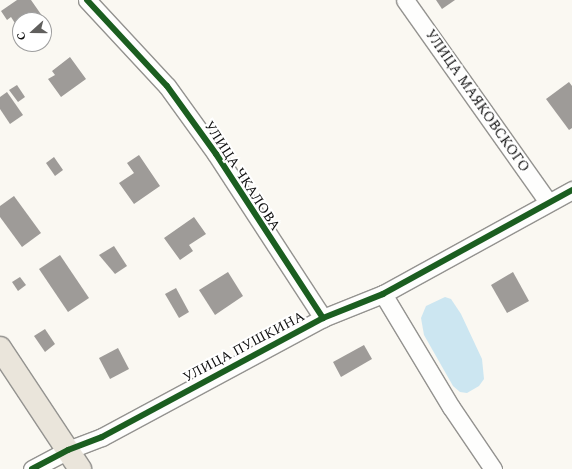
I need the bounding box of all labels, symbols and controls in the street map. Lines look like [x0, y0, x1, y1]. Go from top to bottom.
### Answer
north arrow [12, 12, 52, 52]
street label: УЛИЦА МАЯКОВСКОГО [421, 27, 533, 175]
text: С [12, 29, 31, 43]
street label: УЛИЦА ЧКАЛОВА [200, 118, 284, 234]
street label: УЛИЦА ПУШКИНА [180, 308, 308, 386]

